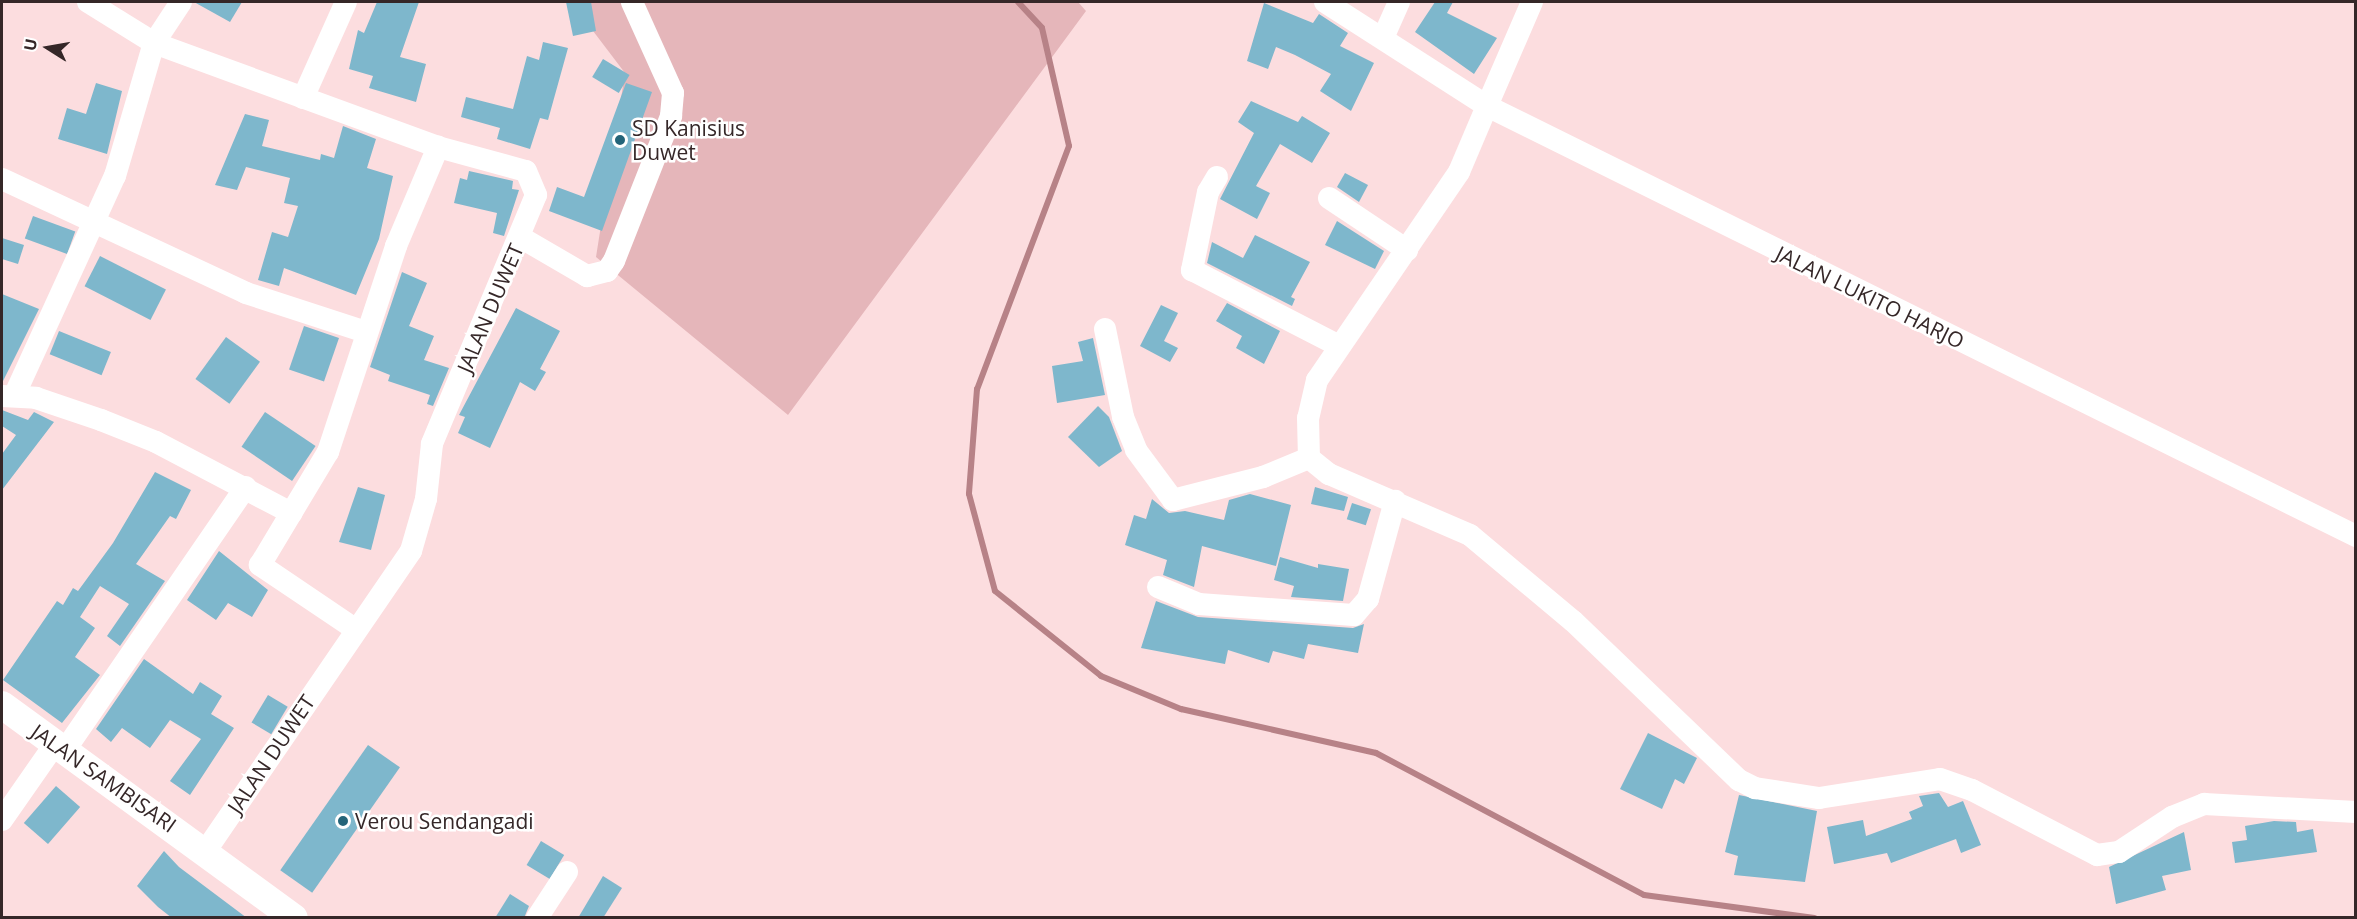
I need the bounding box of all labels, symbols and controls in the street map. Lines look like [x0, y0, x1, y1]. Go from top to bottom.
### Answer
north arrow [18, 18, 78, 78]
text: U [18, 37, 42, 53]
place label: SD Kanisius Duwet [632, 115, 745, 165]
marker: SD Kanisius Duwet [613, 133, 627, 147]
street label: JALAN DUWET [452, 240, 528, 376]
street label: JALAN LUKITO HARJO [1772, 240, 1968, 354]
street label: JALAN DUWET [222, 690, 320, 818]
street label: JALAN SAMBISARI [27, 719, 181, 837]
place label: Verou Sendangadi [355, 808, 534, 834]
marker: Verou Sendangadi [336, 814, 350, 828]

